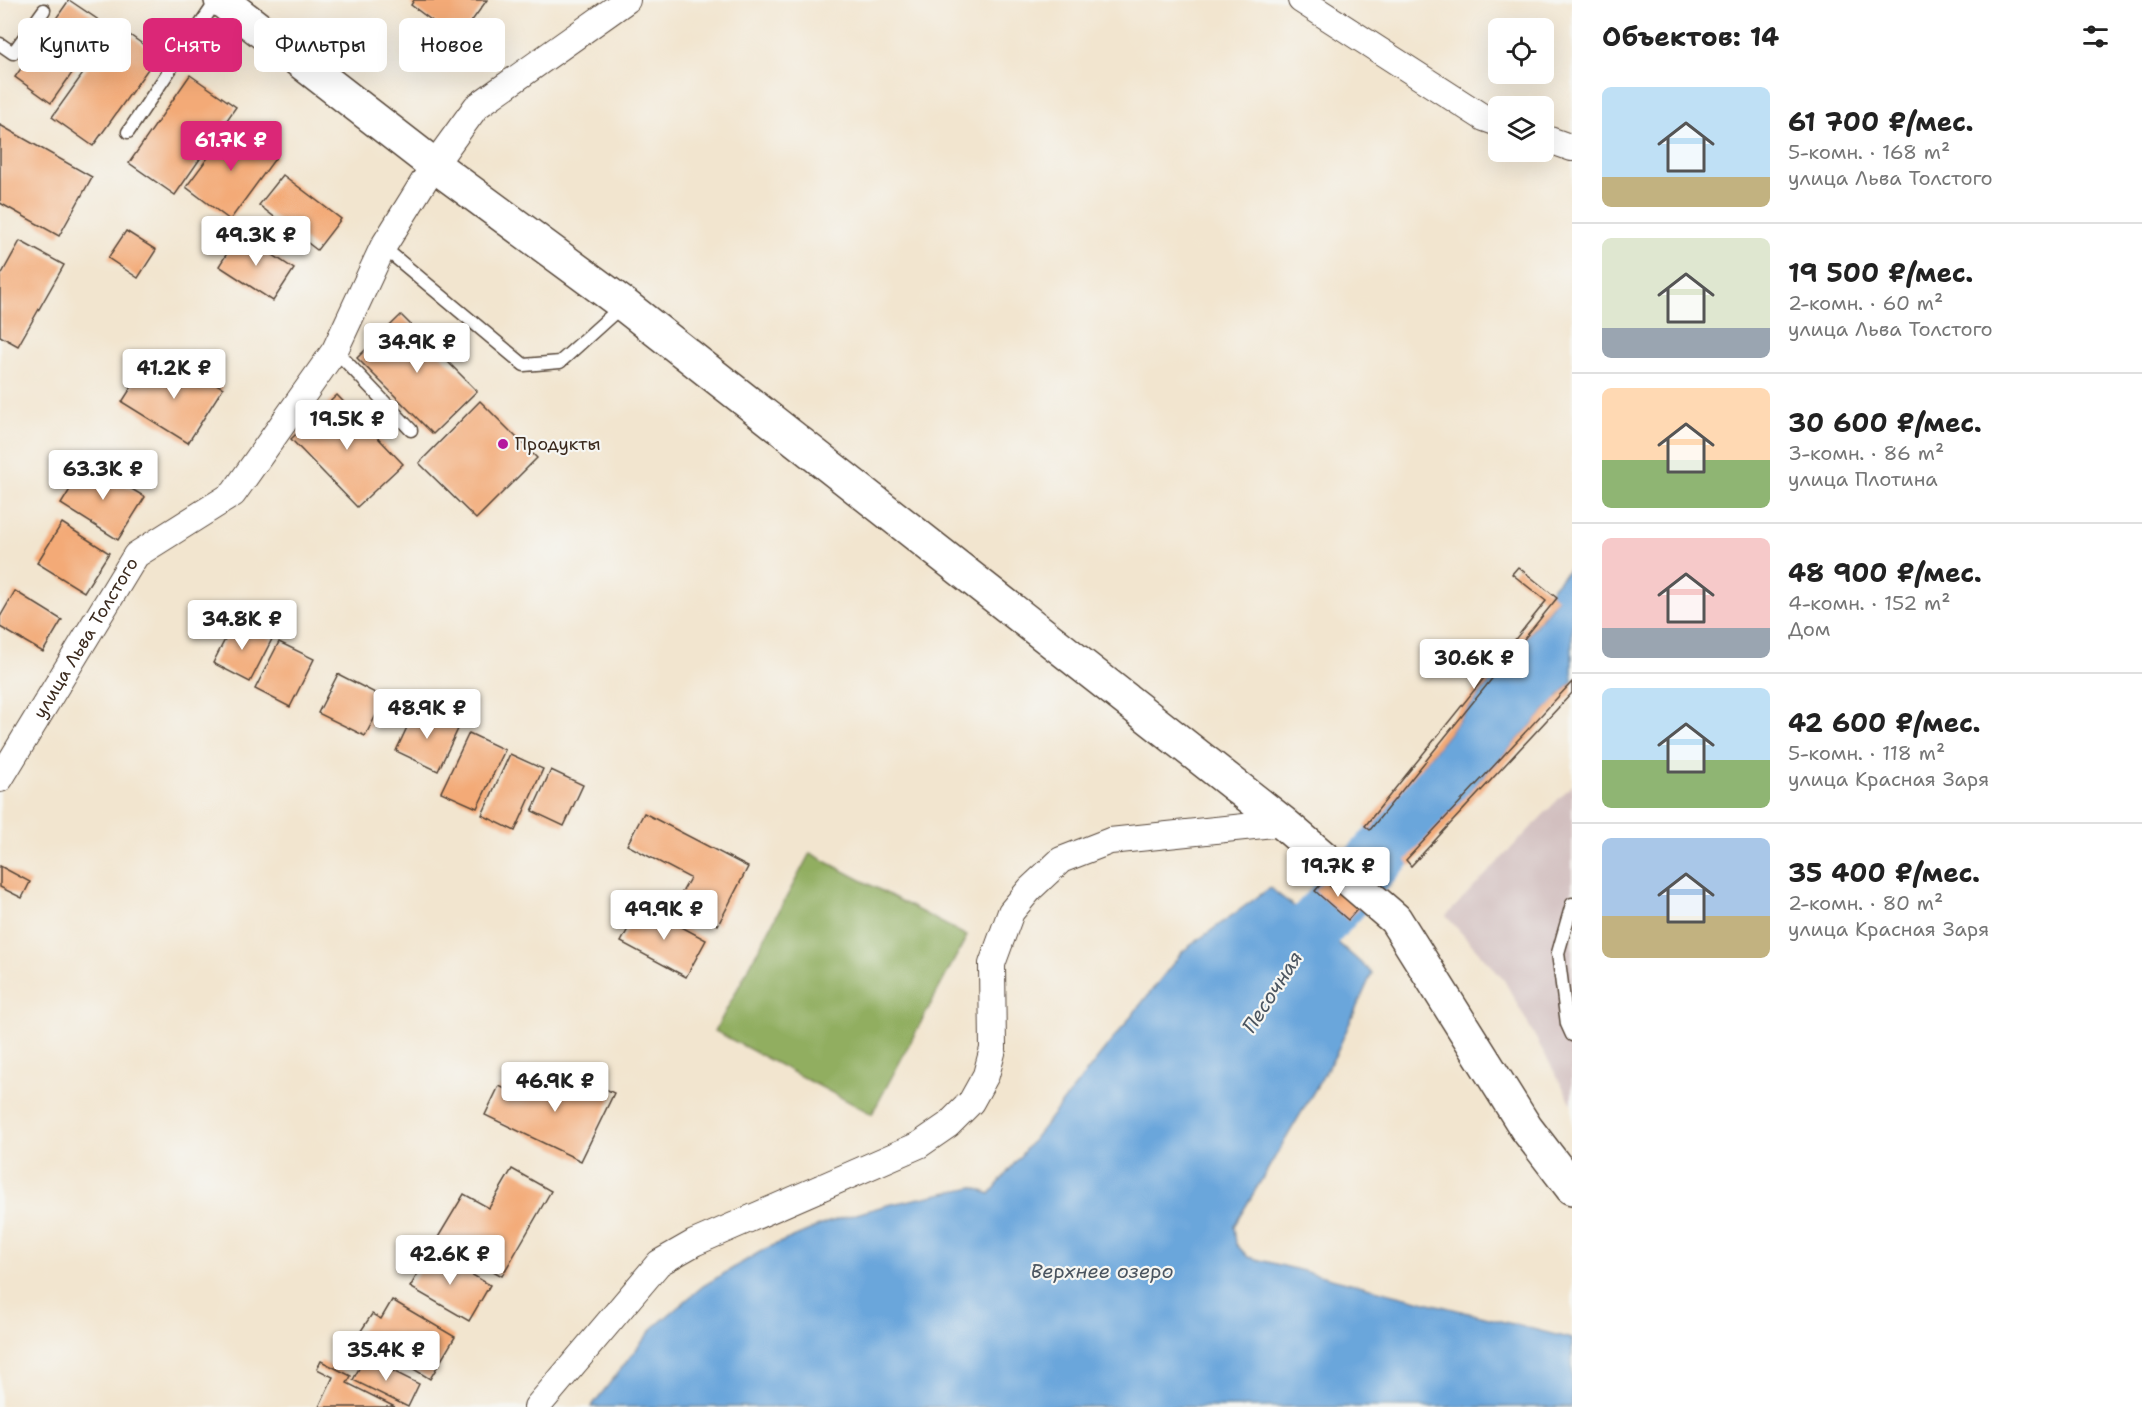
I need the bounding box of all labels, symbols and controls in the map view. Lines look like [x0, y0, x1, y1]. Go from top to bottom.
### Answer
chip: Купить [18, 18, 131, 72]
chip: Снять [143, 18, 242, 72]
chip: Фильтры [254, 18, 387, 72]
chip: Новое [399, 18, 505, 72]
map controls [1488, 18, 1554, 162]
button: locate [1488, 18, 1554, 84]
text: Объектов: 14 [1602, 19, 1779, 54]
icon: filters [2079, 20, 2112, 53]
button: layers [1488, 96, 1554, 162]
text: 61 700 ₽/мес. [1788, 104, 1973, 139]
icon: home [1650, 111, 1722, 183]
pin: 61.7K ₽ [176, 121, 286, 172]
text: 61.7K ₽ [195, 127, 267, 153]
text: 5-комн. · 168 m² [1788, 139, 1950, 165]
text: улица Льва Толстого [1788, 165, 1993, 191]
pin: 49.3K ₽ [201, 216, 311, 267]
text: 49.3K ₽ [215, 222, 297, 248]
text: 19 500 ₽/мес. [1788, 255, 1973, 290]
icon: home [1650, 262, 1722, 334]
text: 2-комн. · 60 m² [1788, 290, 1943, 316]
text: улица Льва Толстого [1788, 316, 1993, 342]
pin: 34.9K ₽ [362, 323, 472, 374]
text: 34.9K ₽ [378, 329, 456, 355]
pin: 41.2K ₽ [119, 349, 229, 400]
text: 41.2K ₽ [137, 355, 211, 381]
pin: 19.5K ₽ [292, 400, 402, 451]
text: 30 600 ₽/мес. [1788, 405, 1982, 440]
text: 19.5K ₽ [309, 406, 385, 432]
icon: home [1650, 412, 1722, 484]
place label: Продукты [515, 432, 601, 456]
marker: Продукты [496, 437, 510, 451]
text: 3-комн. · 86 m² [1788, 440, 1944, 466]
pin: 63.3K ₽ [48, 450, 158, 501]
text: 63.3K ₽ [63, 456, 143, 482]
text: улица Плотина [1788, 466, 1938, 492]
street label: улица Льва Толстого [28, 553, 144, 723]
text: 48 900 ₽/мес. [1788, 555, 1982, 590]
icon: home [1650, 562, 1722, 634]
text: 4-комн. · 152 m² [1788, 590, 1950, 616]
pin: 34.8K ₽ [187, 600, 297, 651]
text: 34.8K ₽ [202, 606, 282, 632]
text: Дом [1788, 616, 1830, 642]
pin: 30.6K ₽ [1419, 639, 1529, 690]
text: 30.6K ₽ [1434, 645, 1514, 671]
pin: 48.9K ₽ [372, 689, 482, 740]
text: 48.9K ₽ [388, 695, 466, 721]
text: 42 600 ₽/мес. [1788, 705, 1981, 740]
icon: home [1650, 712, 1722, 784]
text: 5-комн. · 118 m² [1788, 740, 1945, 766]
text: улица Красная Заря [1788, 766, 1989, 792]
pin: 19.7K ₽ [1283, 847, 1393, 898]
text: 19.7K ₽ [1301, 853, 1375, 879]
text: 35 400 ₽/мес. [1788, 855, 1980, 890]
icon: home [1650, 862, 1722, 934]
pin: 49.9K ₽ [609, 890, 719, 941]
text: 2-комн. · 80 m² [1788, 890, 1943, 916]
text: 49.9K ₽ [625, 896, 703, 922]
text: улица Красная Заря [1788, 916, 1989, 942]
water label: Песочная [1236, 946, 1308, 1038]
pin: 46.9K ₽ [500, 1062, 610, 1113]
text: 46.9K ₽ [515, 1068, 595, 1094]
pin: 42.6K ₽ [395, 1235, 505, 1286]
text: 42.6K ₽ [410, 1241, 490, 1267]
water label: Верхнее озеро [1030, 1258, 1174, 1284]
pin: 35.4K ₽ [331, 1331, 441, 1382]
text: 35.4K ₽ [347, 1337, 425, 1363]

